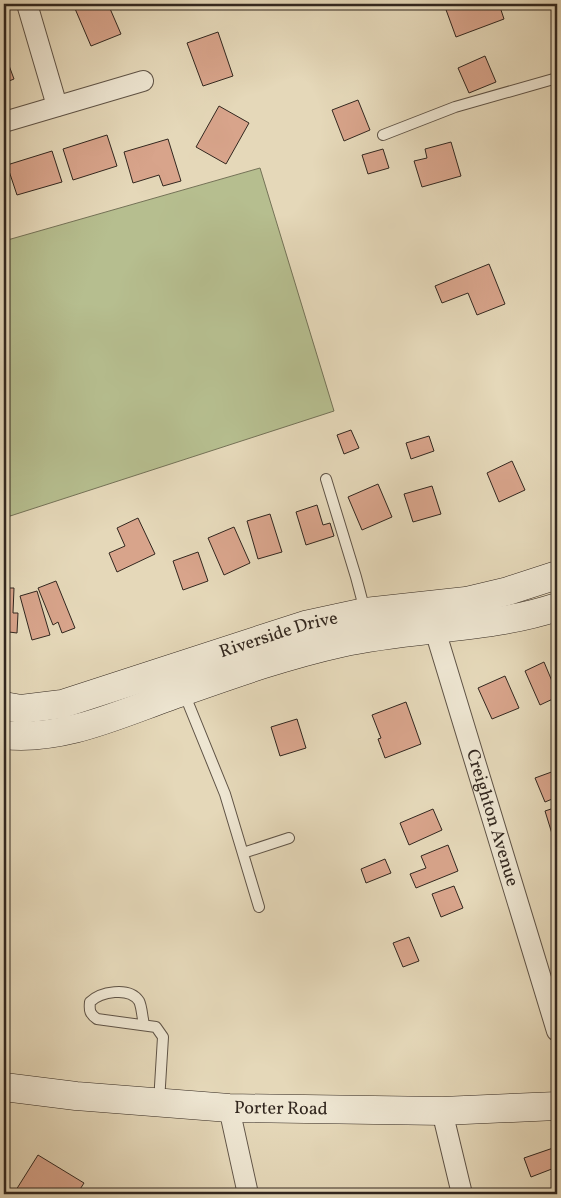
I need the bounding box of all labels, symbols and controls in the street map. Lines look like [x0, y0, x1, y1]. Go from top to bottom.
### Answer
street label: Riverside Drive [216, 606, 340, 665]
street label: Creighton Avenue [459, 746, 525, 890]
street label: Porter Road [234, 1096, 328, 1122]

